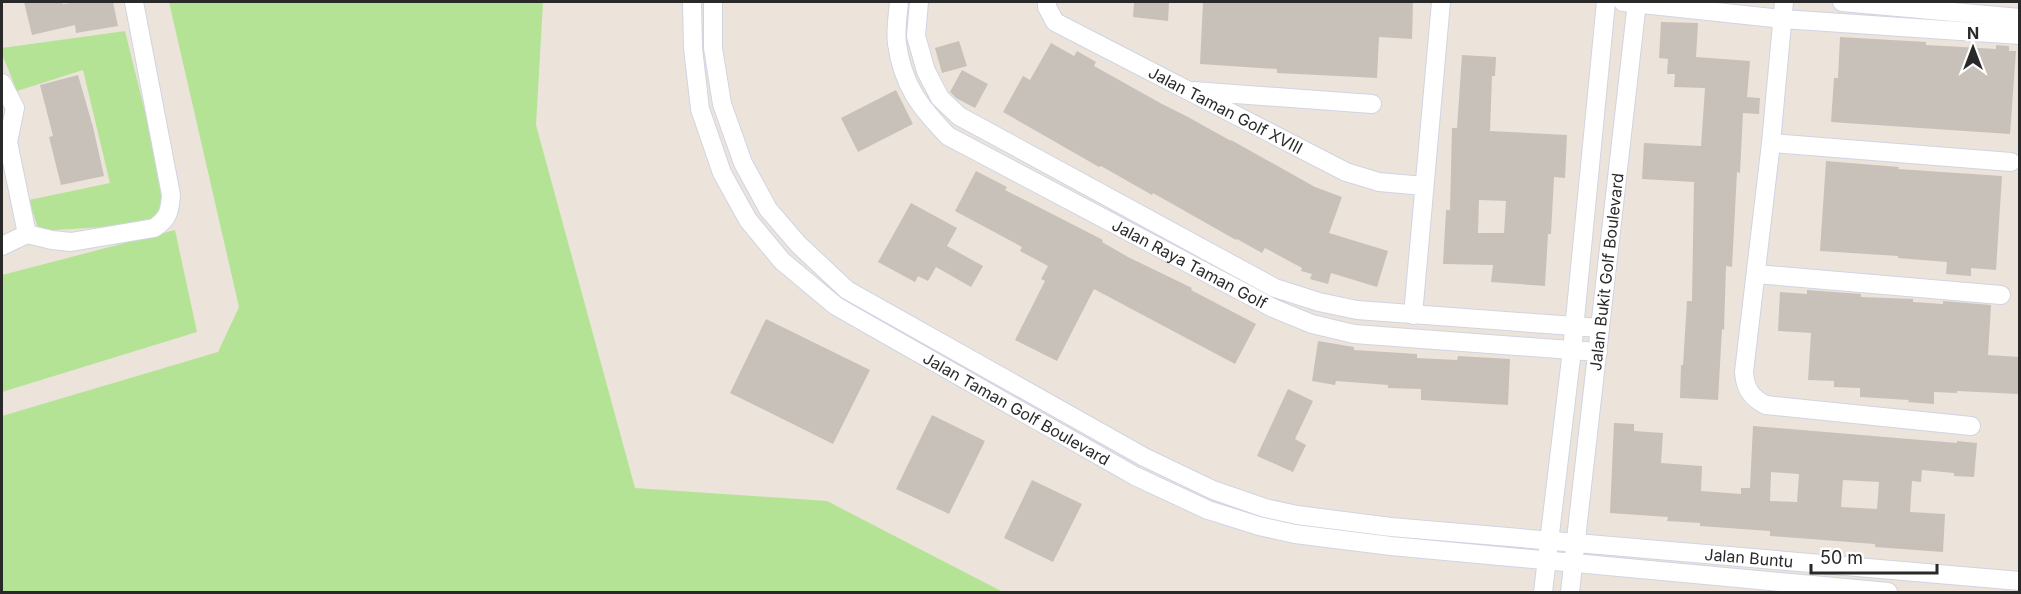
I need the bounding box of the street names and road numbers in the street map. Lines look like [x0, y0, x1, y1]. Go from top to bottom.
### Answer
street label: Jalan Taman Golf XVIII [1145, 62, 1306, 158]
street label: Jalan Bukit Golf Boulevard [1585, 172, 1627, 372]
street label: Jalan Raya Taman Golf [1109, 215, 1271, 313]
street label: Jalan Taman Golf Boulevard [920, 348, 1113, 470]
street label: Jalan Buntu [1704, 544, 1794, 571]

